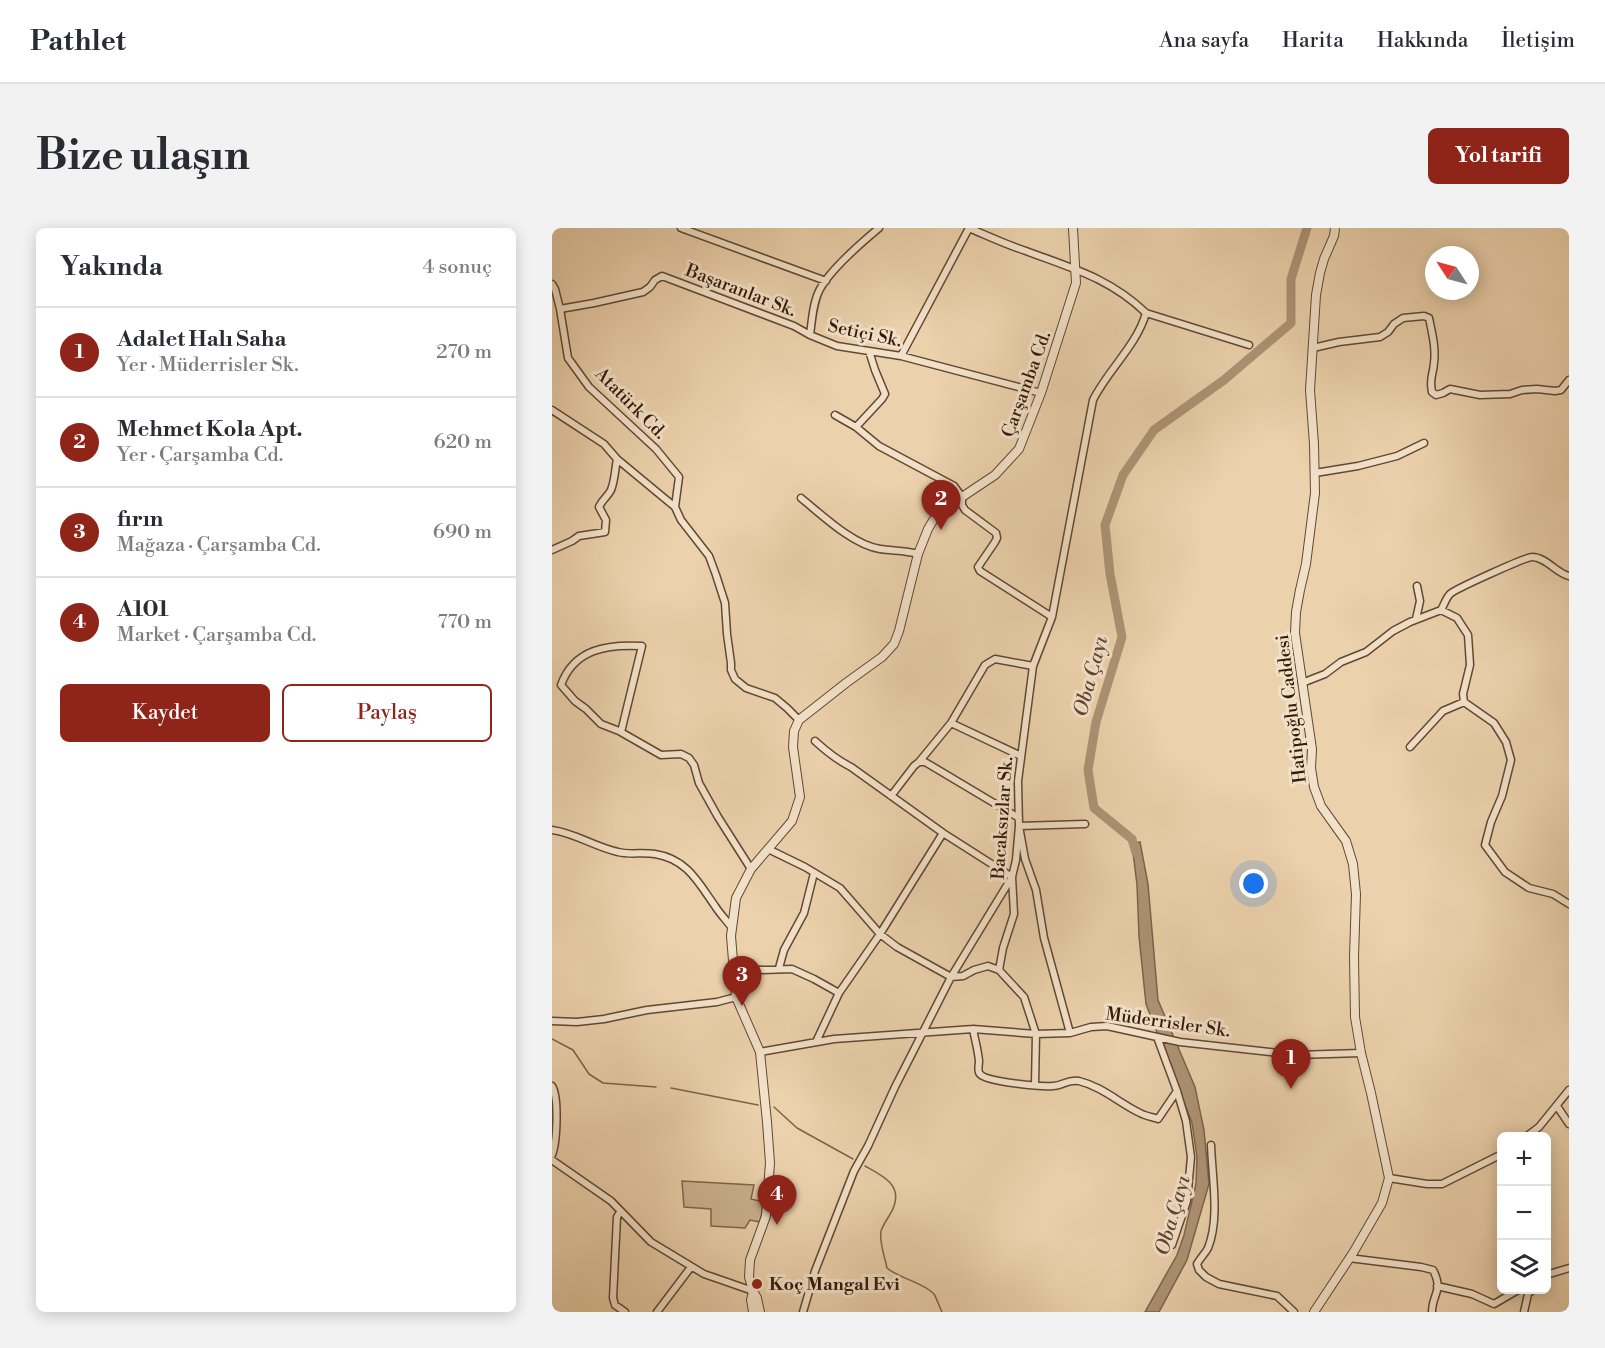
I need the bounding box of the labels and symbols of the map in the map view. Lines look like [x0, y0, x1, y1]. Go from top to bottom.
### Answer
north arrow [1425, 246, 1479, 300]
street label: Başaranlar Sk. [681, 258, 799, 322]
street label: Setiçi Sk. [826, 314, 904, 353]
street label: Çarşamba Cd. [997, 328, 1056, 441]
street label: Atatürk Cd. [589, 362, 671, 444]
pin: 2 [922, 480, 960, 530]
water label: Oba Çayı [1069, 633, 1114, 719]
street label: Hatipoğlu Caddesi [1271, 633, 1312, 785]
street label: Bacaksızlar Sk. [987, 756, 1018, 881]
your location [1239, 869, 1268, 898]
pin: 3 [722, 956, 762, 1006]
street label: Müderrisler Sk. [1104, 1002, 1232, 1043]
pin: 1 [1272, 1040, 1310, 1089]
water label: Oba Çayı [1150, 1172, 1197, 1258]
pin: 4 [758, 1176, 796, 1225]
place label: Koç Mangal Evi [769, 1273, 900, 1296]
marker: Koç Mangal Evi [750, 1277, 764, 1291]

